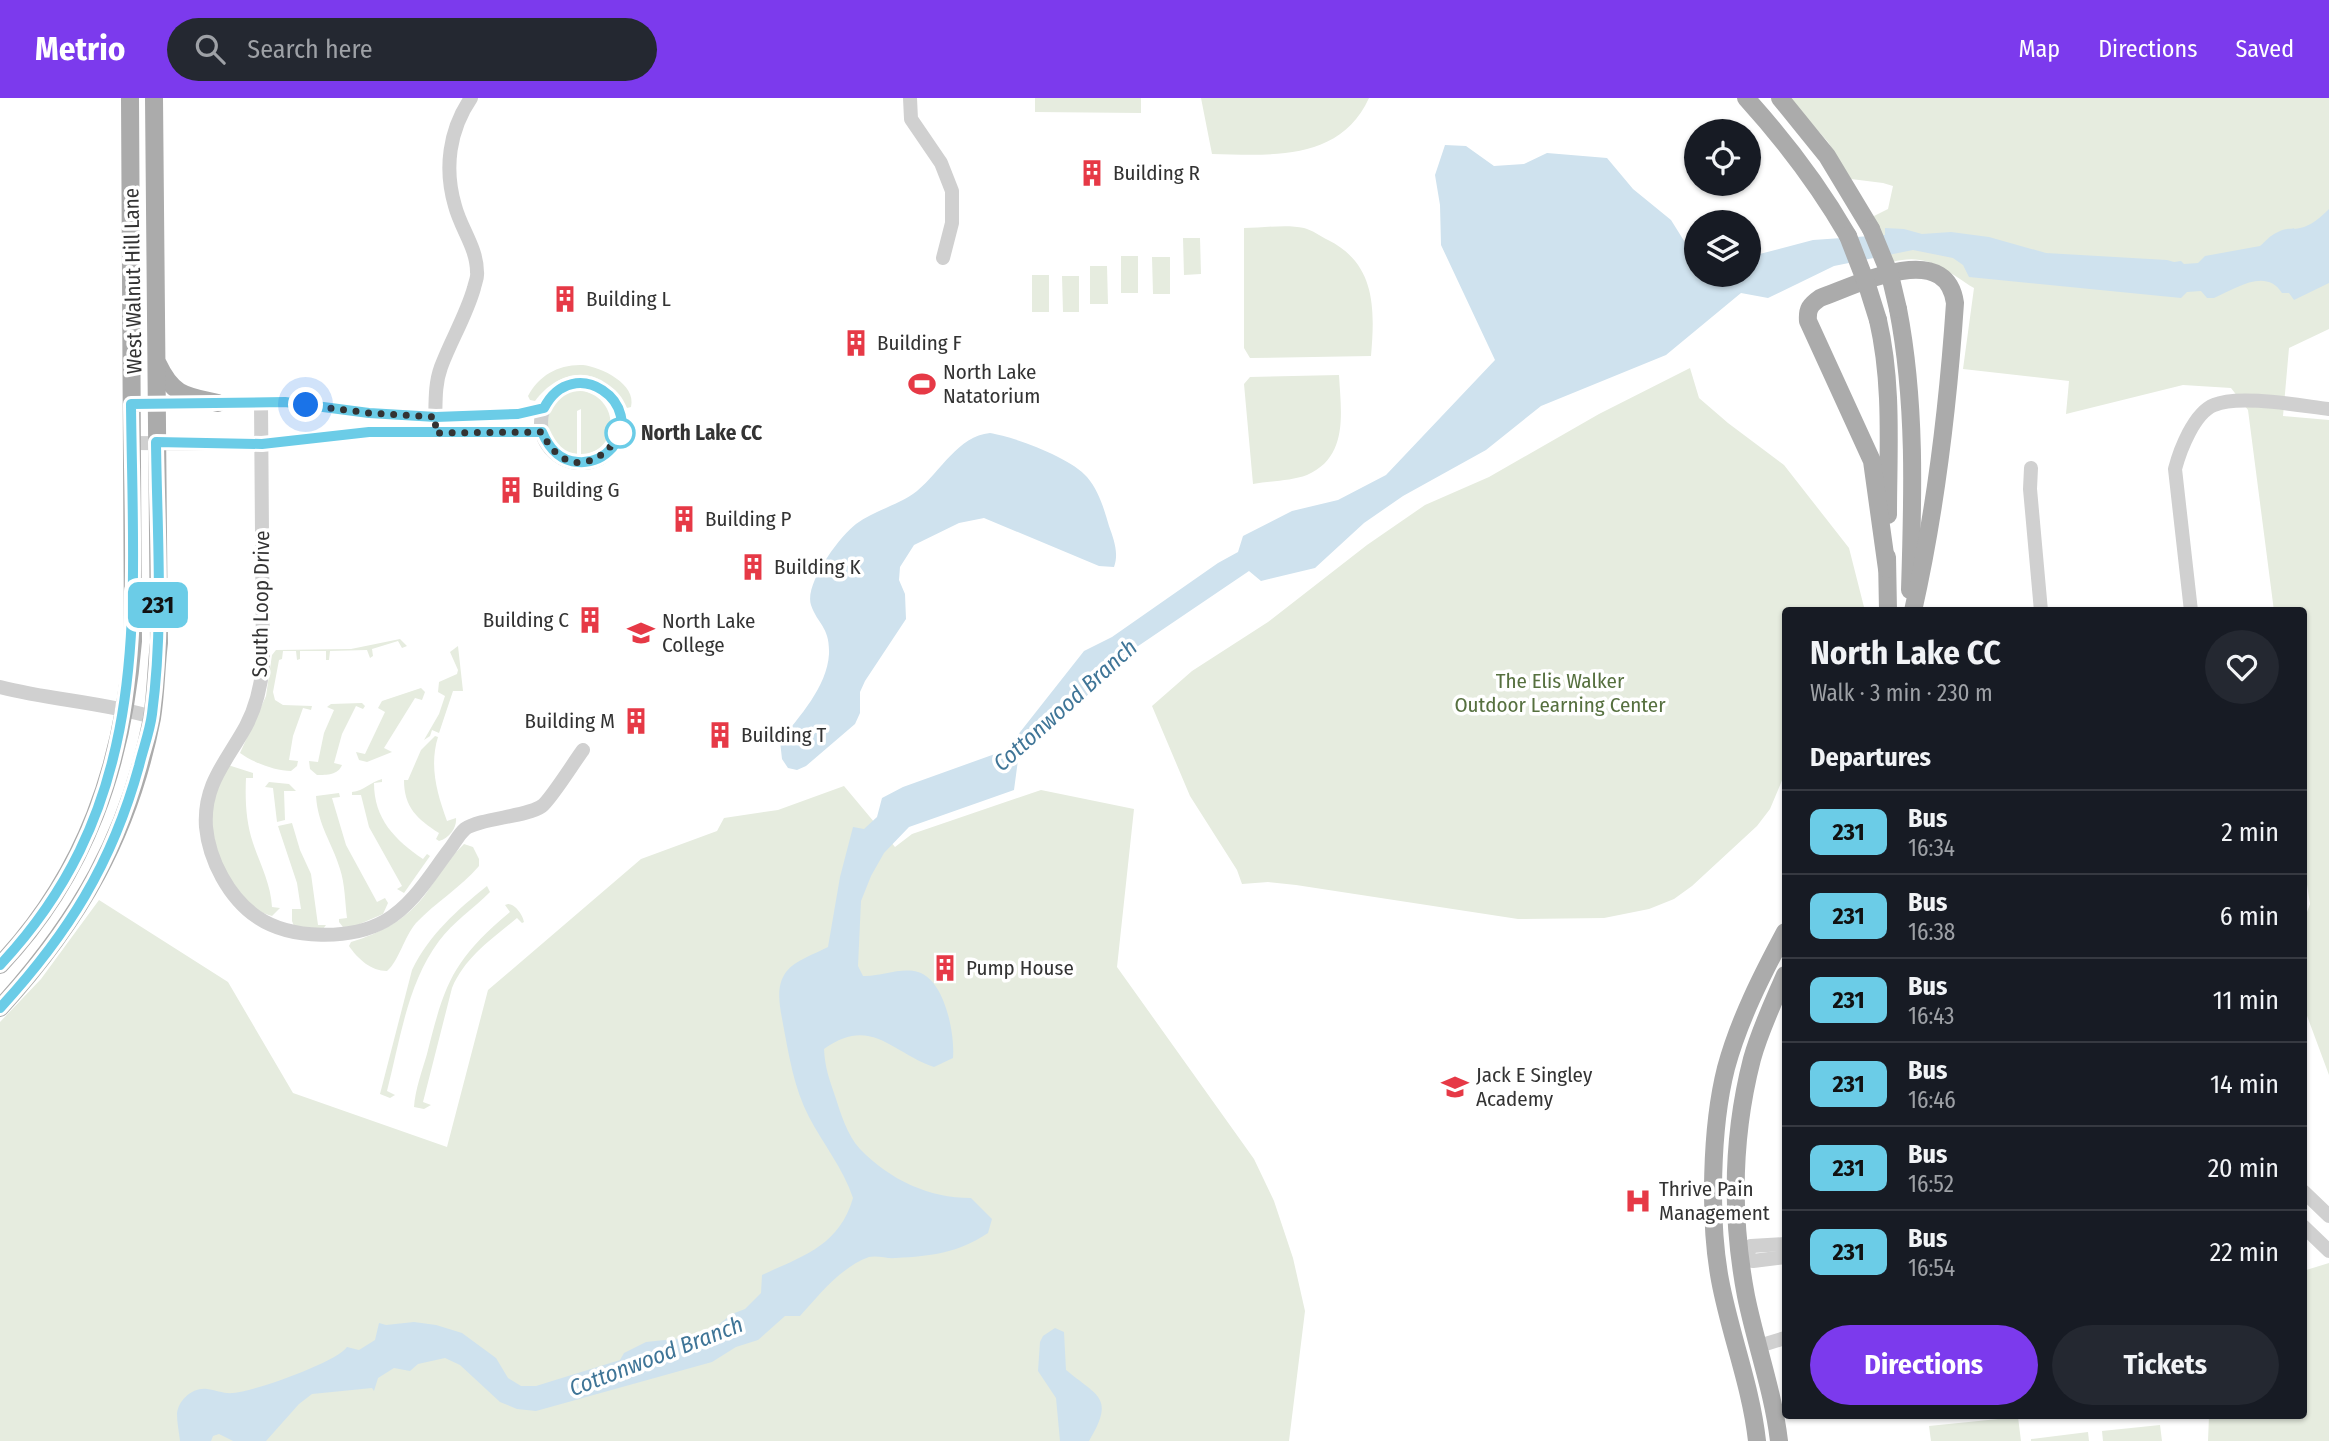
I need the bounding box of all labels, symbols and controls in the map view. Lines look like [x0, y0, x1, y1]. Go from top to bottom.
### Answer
search box [167, 18, 657, 81]
text: Metrio [35, 29, 125, 69]
icon: search [191, 30, 229, 68]
text: Search here [247, 34, 373, 65]
text: Map [2019, 35, 2060, 63]
text: Directions [2098, 35, 2197, 63]
text: Saved [2235, 35, 2294, 63]
map controls [1684, 119, 1761, 287]
button: locate [1684, 119, 1761, 196]
building icon: Building R [1077, 158, 1107, 188]
place label: Building R [1113, 160, 1201, 186]
street label: West Walnut Hill Lane [118, 188, 148, 374]
button: layers [1684, 210, 1761, 287]
building icon: Building L [550, 284, 580, 314]
place label: Building L [586, 286, 672, 312]
building icon: Building F [841, 328, 871, 358]
place label: Building F [877, 330, 962, 356]
place label: North Lake Natatorium [943, 359, 1040, 409]
sports icon: North Lake Natatorium [907, 369, 937, 399]
your location [288, 387, 323, 422]
marker: North Lake CC [605, 418, 635, 448]
place label: North Lake CC [641, 420, 762, 446]
building icon: Building G [496, 475, 526, 505]
place label: Building G [532, 477, 620, 503]
building icon: Building P [669, 504, 699, 534]
place label: Building P [705, 506, 792, 532]
street label: South Loop Drive [247, 530, 275, 678]
building icon: Building K [738, 552, 768, 582]
place label: Building K [774, 554, 862, 580]
line badge: 231 [118, 582, 198, 628]
text: 231 [142, 591, 174, 619]
building icon: Building C [575, 605, 605, 635]
place label: Building C [483, 607, 569, 633]
place label: North Lake College [662, 608, 755, 658]
school or university icon: North Lake College [626, 618, 656, 648]
button: heart [2205, 630, 2279, 704]
water label: Cottonwood Branch [987, 633, 1143, 777]
text: North Lake CC [1810, 633, 2001, 673]
park label: The Elis Walker Outdoor Learning Center [1454, 668, 1666, 718]
text: Walk · 3 min · 230 m [1810, 679, 1993, 707]
building icon: Building M [621, 706, 651, 736]
place label: Building M [524, 708, 615, 734]
building icon: Building T [705, 720, 735, 750]
place label: Building T [741, 722, 827, 748]
text: Departures [1810, 742, 1931, 773]
text: Bus [1908, 803, 1947, 834]
text: 2 min [2221, 817, 2279, 848]
text: 231 [1832, 818, 1865, 846]
text: 16:34 [1908, 834, 1955, 862]
text: Bus [1908, 887, 1947, 918]
text: 6 min [2220, 901, 2279, 932]
text: 231 [1832, 902, 1865, 930]
text: 16:38 [1908, 918, 1955, 946]
building icon: Pump House [930, 953, 960, 983]
place label: Pump House [966, 955, 1074, 981]
text: Bus [1908, 971, 1947, 1002]
text: 11 min [2213, 985, 2279, 1016]
text: 231 [1832, 986, 1865, 1014]
text: 16:43 [1908, 1002, 1954, 1030]
text: Bus [1908, 1055, 1947, 1086]
place label: Jack E Singley Academy [1476, 1062, 1593, 1112]
text: 14 min [2210, 1069, 2279, 1100]
text: 231 [1832, 1070, 1865, 1098]
school or university icon: Jack E Singley Academy [1440, 1072, 1470, 1102]
text: 16:46 [1908, 1086, 1956, 1114]
text: Bus [1908, 1139, 1947, 1170]
text: 20 min [2208, 1153, 2279, 1184]
text: 231 [1832, 1154, 1865, 1182]
text: 16:52 [1908, 1170, 1954, 1198]
place label: Thrive Pain Management [1659, 1176, 1770, 1226]
hospital icon: Thrive Pain Management [1623, 1186, 1653, 1216]
text: Bus [1908, 1223, 1947, 1254]
text: 22 min [2210, 1237, 2279, 1268]
text: 231 [1832, 1238, 1865, 1266]
text: 16:54 [1908, 1254, 1955, 1282]
water label: Cottonwood Branch [565, 1310, 747, 1402]
button: Directions [1810, 1325, 2038, 1405]
button: Tickets [2052, 1325, 2279, 1405]

